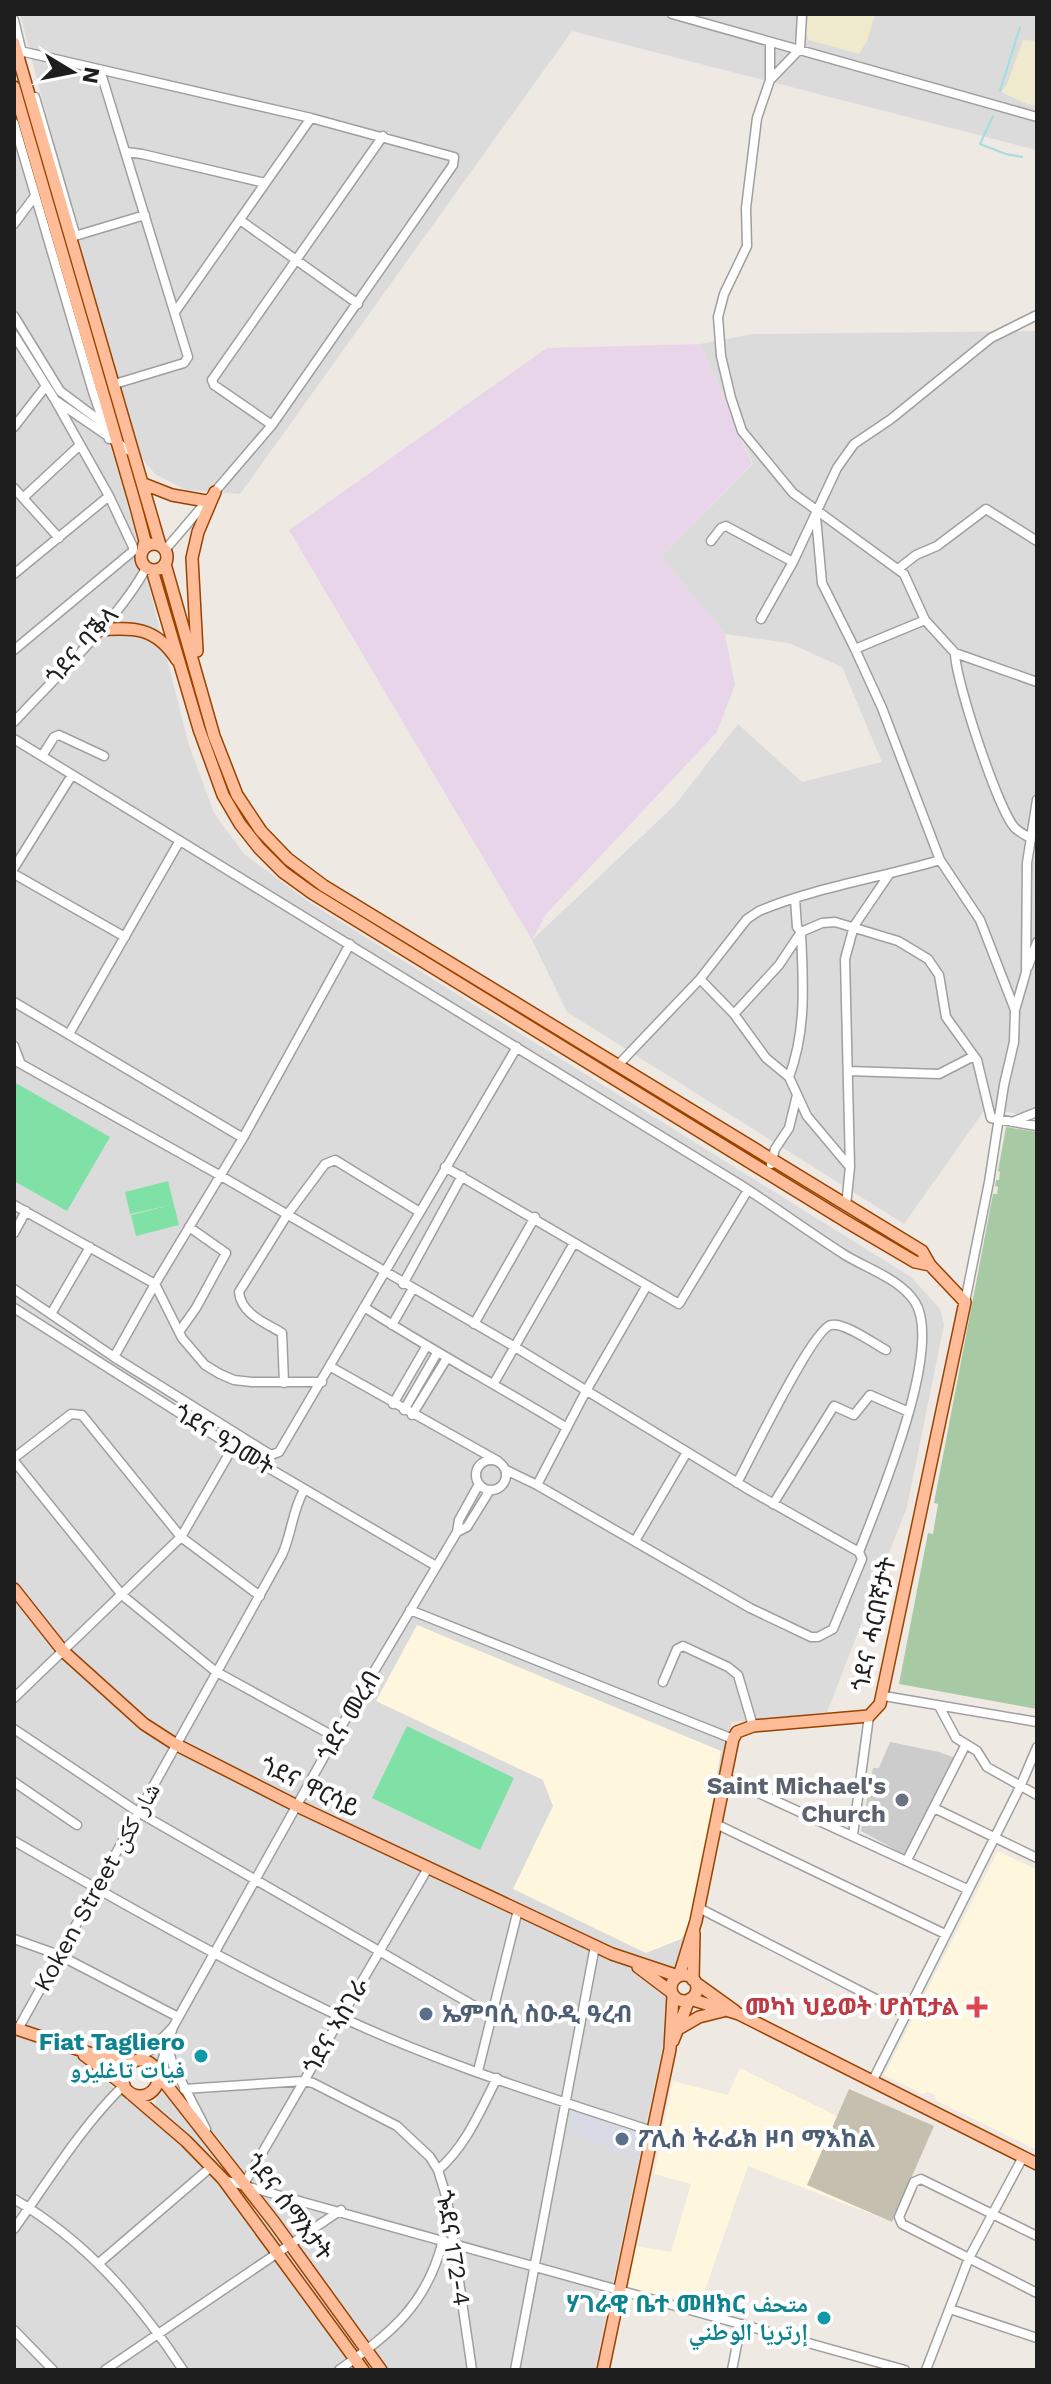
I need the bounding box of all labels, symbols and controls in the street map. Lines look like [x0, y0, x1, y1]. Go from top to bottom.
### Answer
north arrow [32, 32, 112, 112]
text: N [77, 65, 105, 86]
street label: ጎደና ባቕላ [40, 601, 124, 691]
street label: ጎደና ዓጋመት [169, 1398, 280, 1482]
street label: ጎደና ሓርበኛታት [846, 1554, 902, 1694]
street label: ጎደና መረብ [312, 1665, 386, 1767]
street label: ጎደና ዋርሳይ [256, 1751, 364, 1823]
place label: Saint Michael's Church [707, 1772, 886, 1828]
street label: Koken Street شار ككن [28, 1778, 166, 1996]
marker: Saint Michael's Church [893, 1791, 911, 1809]
street label: ጎደና ኣስገራ [298, 1973, 375, 2079]
place label: መካነ ህይወት ሆስፒታል [745, 1993, 959, 2021]
marker: መካነ ህይወት ሆስፒታል [966, 1996, 988, 2018]
place label: ኤምባሲ ስዑዲ ዓረብ [442, 2000, 632, 2028]
marker: ኤምባሲ ስዑዲ ዓረብ [417, 2005, 435, 2023]
place label: Fiat Tagliero فيات تاغليرو [39, 2028, 185, 2084]
marker: Fiat Tagliero فيات تاغليرو [192, 2047, 210, 2065]
place label: ፖሊስ ትራፊክ ዞባ ማእከል [638, 2125, 876, 2153]
marker: ፖሊስ ትራፊክ ዞባ ማእከል [613, 2130, 631, 2148]
street label: ጎደና ሰማእታት [240, 2148, 339, 2267]
street label: ጐደና 172-4 [430, 2188, 476, 2308]
place label: ሃገራዊ ቤተ መዘክር متحف إرتريا الوطني [566, 2290, 808, 2351]
marker: ሃገራዊ ቤተ መዘክር متحف إرتريا الوطني [815, 2309, 833, 2327]

